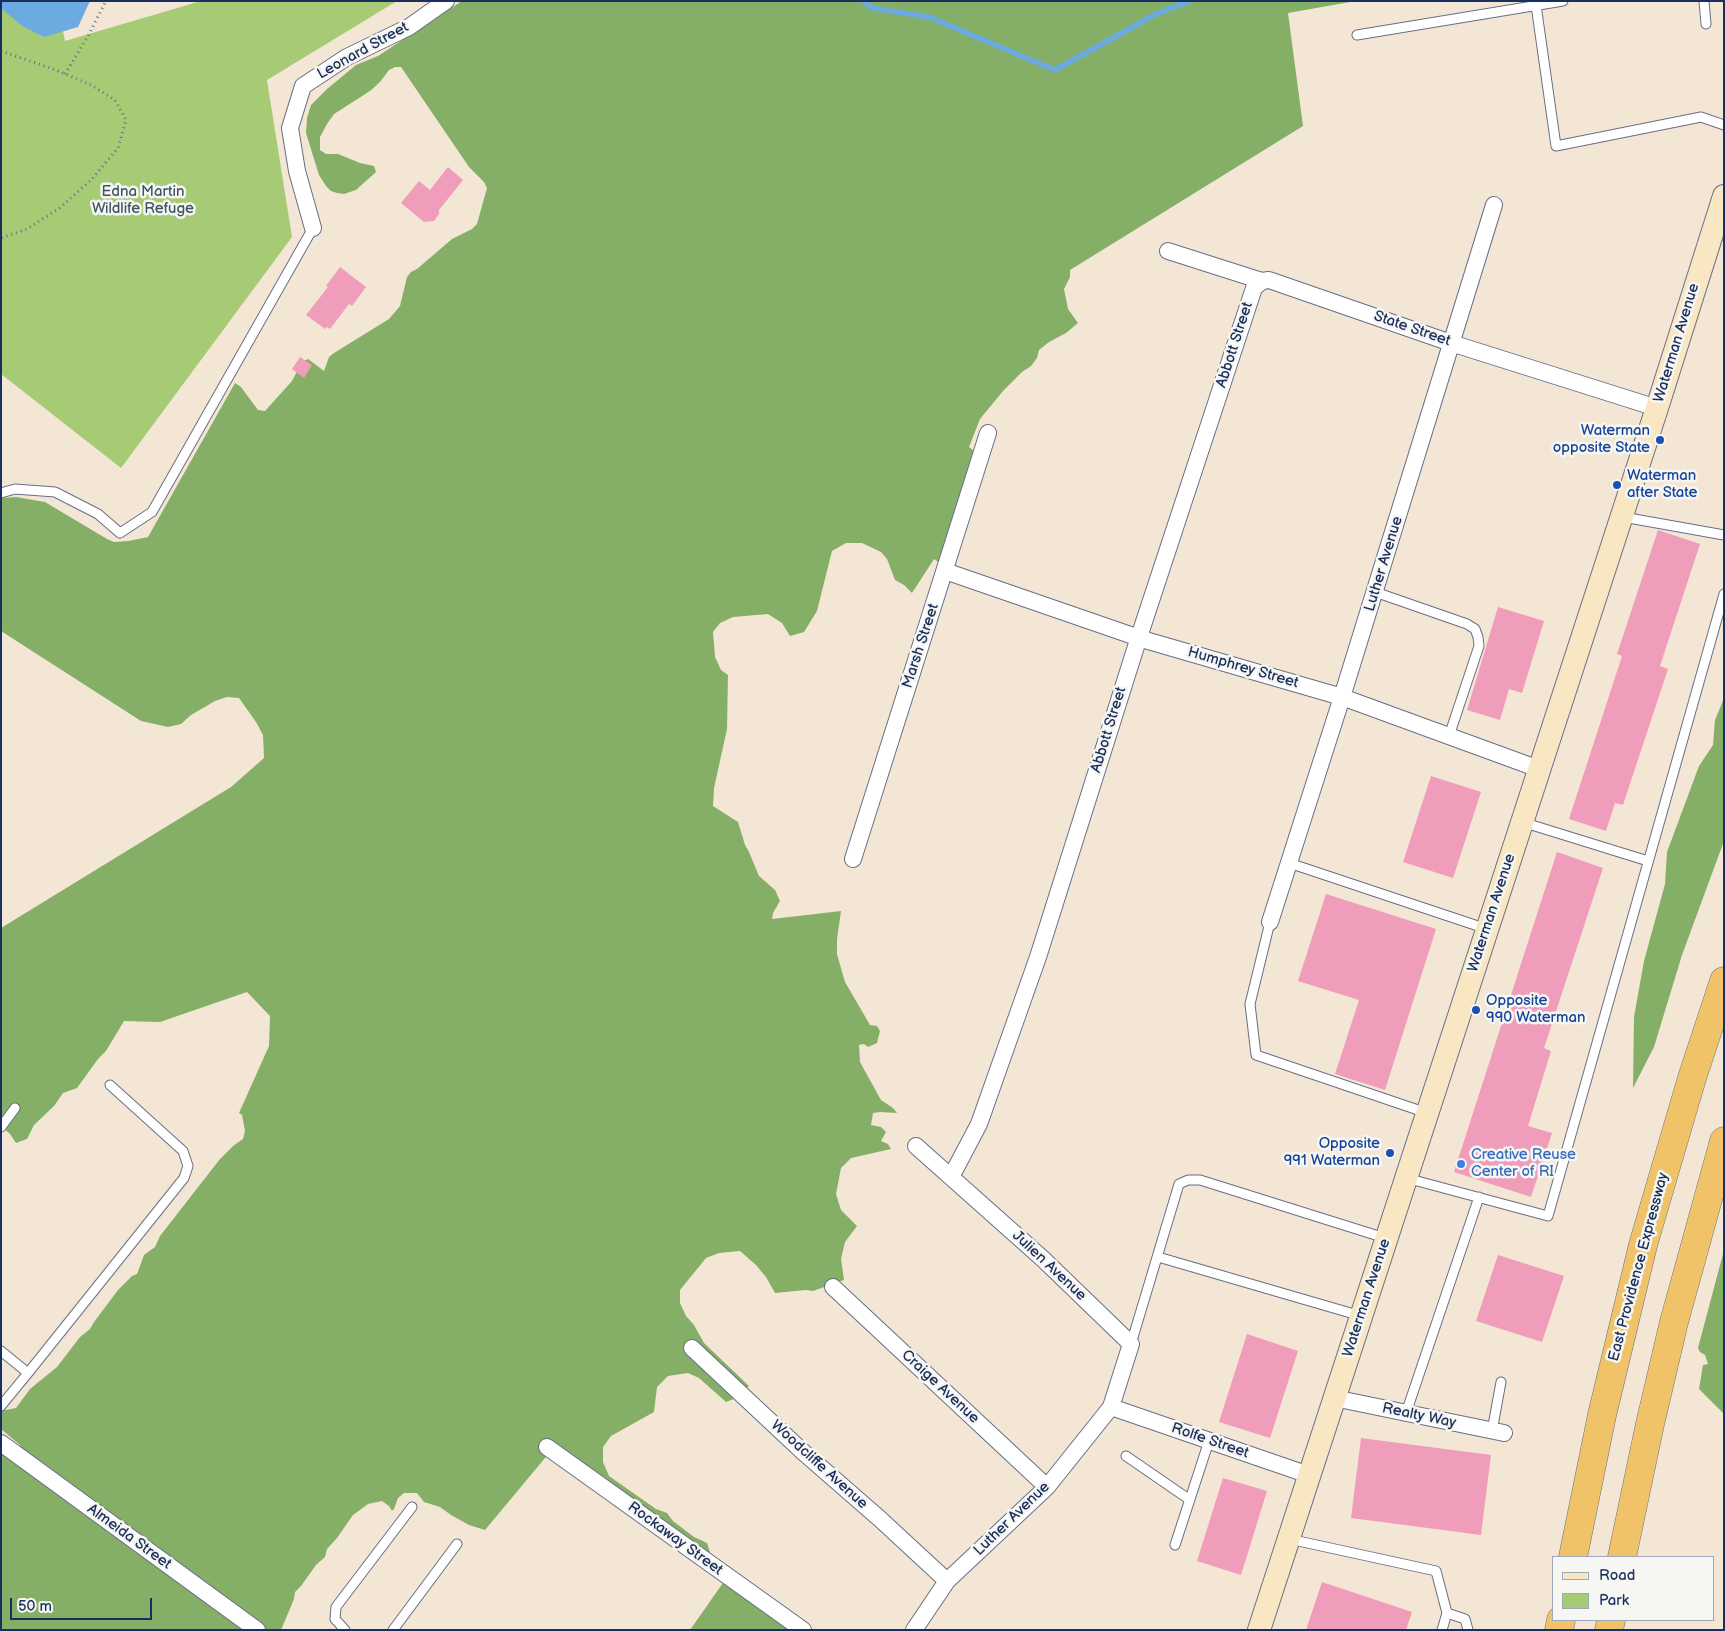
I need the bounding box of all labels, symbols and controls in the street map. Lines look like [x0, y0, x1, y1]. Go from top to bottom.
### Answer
street label: Leonard Street [314, 19, 412, 83]
park label: Edna Martin Wildlife Refuge [92, 183, 194, 218]
street label: Waterman Avenue [1650, 281, 1704, 405]
street label: Abbott Street [1213, 300, 1257, 390]
street label: State Street [1371, 307, 1453, 351]
place label: Waterman opposite State [1553, 422, 1650, 457]
marker: Waterman opposite State [1654, 434, 1666, 446]
place label: Waterman after State [1627, 467, 1697, 502]
marker: Waterman after State [1611, 479, 1623, 491]
street label: Luther Avenue [1361, 514, 1407, 614]
street label: Marsh Street [899, 601, 943, 691]
street label: Humphrey Street [1185, 644, 1301, 692]
street label: Abbott Street [1087, 685, 1131, 775]
street label: Waterman Avenue [1464, 851, 1520, 975]
place label: Opposite 990 Waterman [1486, 992, 1585, 1027]
marker: Opposite 990 Waterman [1470, 1004, 1482, 1016]
place label: Opposite 991 Waterman [1284, 1135, 1380, 1170]
place label: Creative Reuse Center of RI [1471, 1146, 1576, 1181]
marker: Opposite 991 Waterman [1384, 1147, 1396, 1159]
marker: Creative Reuse Center of RI [1455, 1158, 1467, 1170]
street label: East Providence Expressway [1605, 1171, 1673, 1363]
street label: Julien Avenue [1008, 1227, 1090, 1305]
street label: Waterman Avenue [1339, 1236, 1395, 1360]
street label: Craige Avenue [897, 1346, 983, 1428]
street label: Realty Way [1380, 1399, 1458, 1433]
street label: Woodcliffe Avenue [767, 1417, 871, 1513]
street label: Rolfe Street [1169, 1419, 1251, 1463]
street label: Luther Avenue [970, 1478, 1054, 1560]
street label: Rockaway Street [624, 1498, 726, 1580]
street label: Almeida Street [83, 1500, 175, 1574]
legend [1552, 1556, 1715, 1621]
text: Road [1599, 1566, 1635, 1585]
scale bar [12, 1588, 155, 1620]
text: Park [1599, 1591, 1629, 1610]
text: 50 m [18, 1597, 52, 1616]

